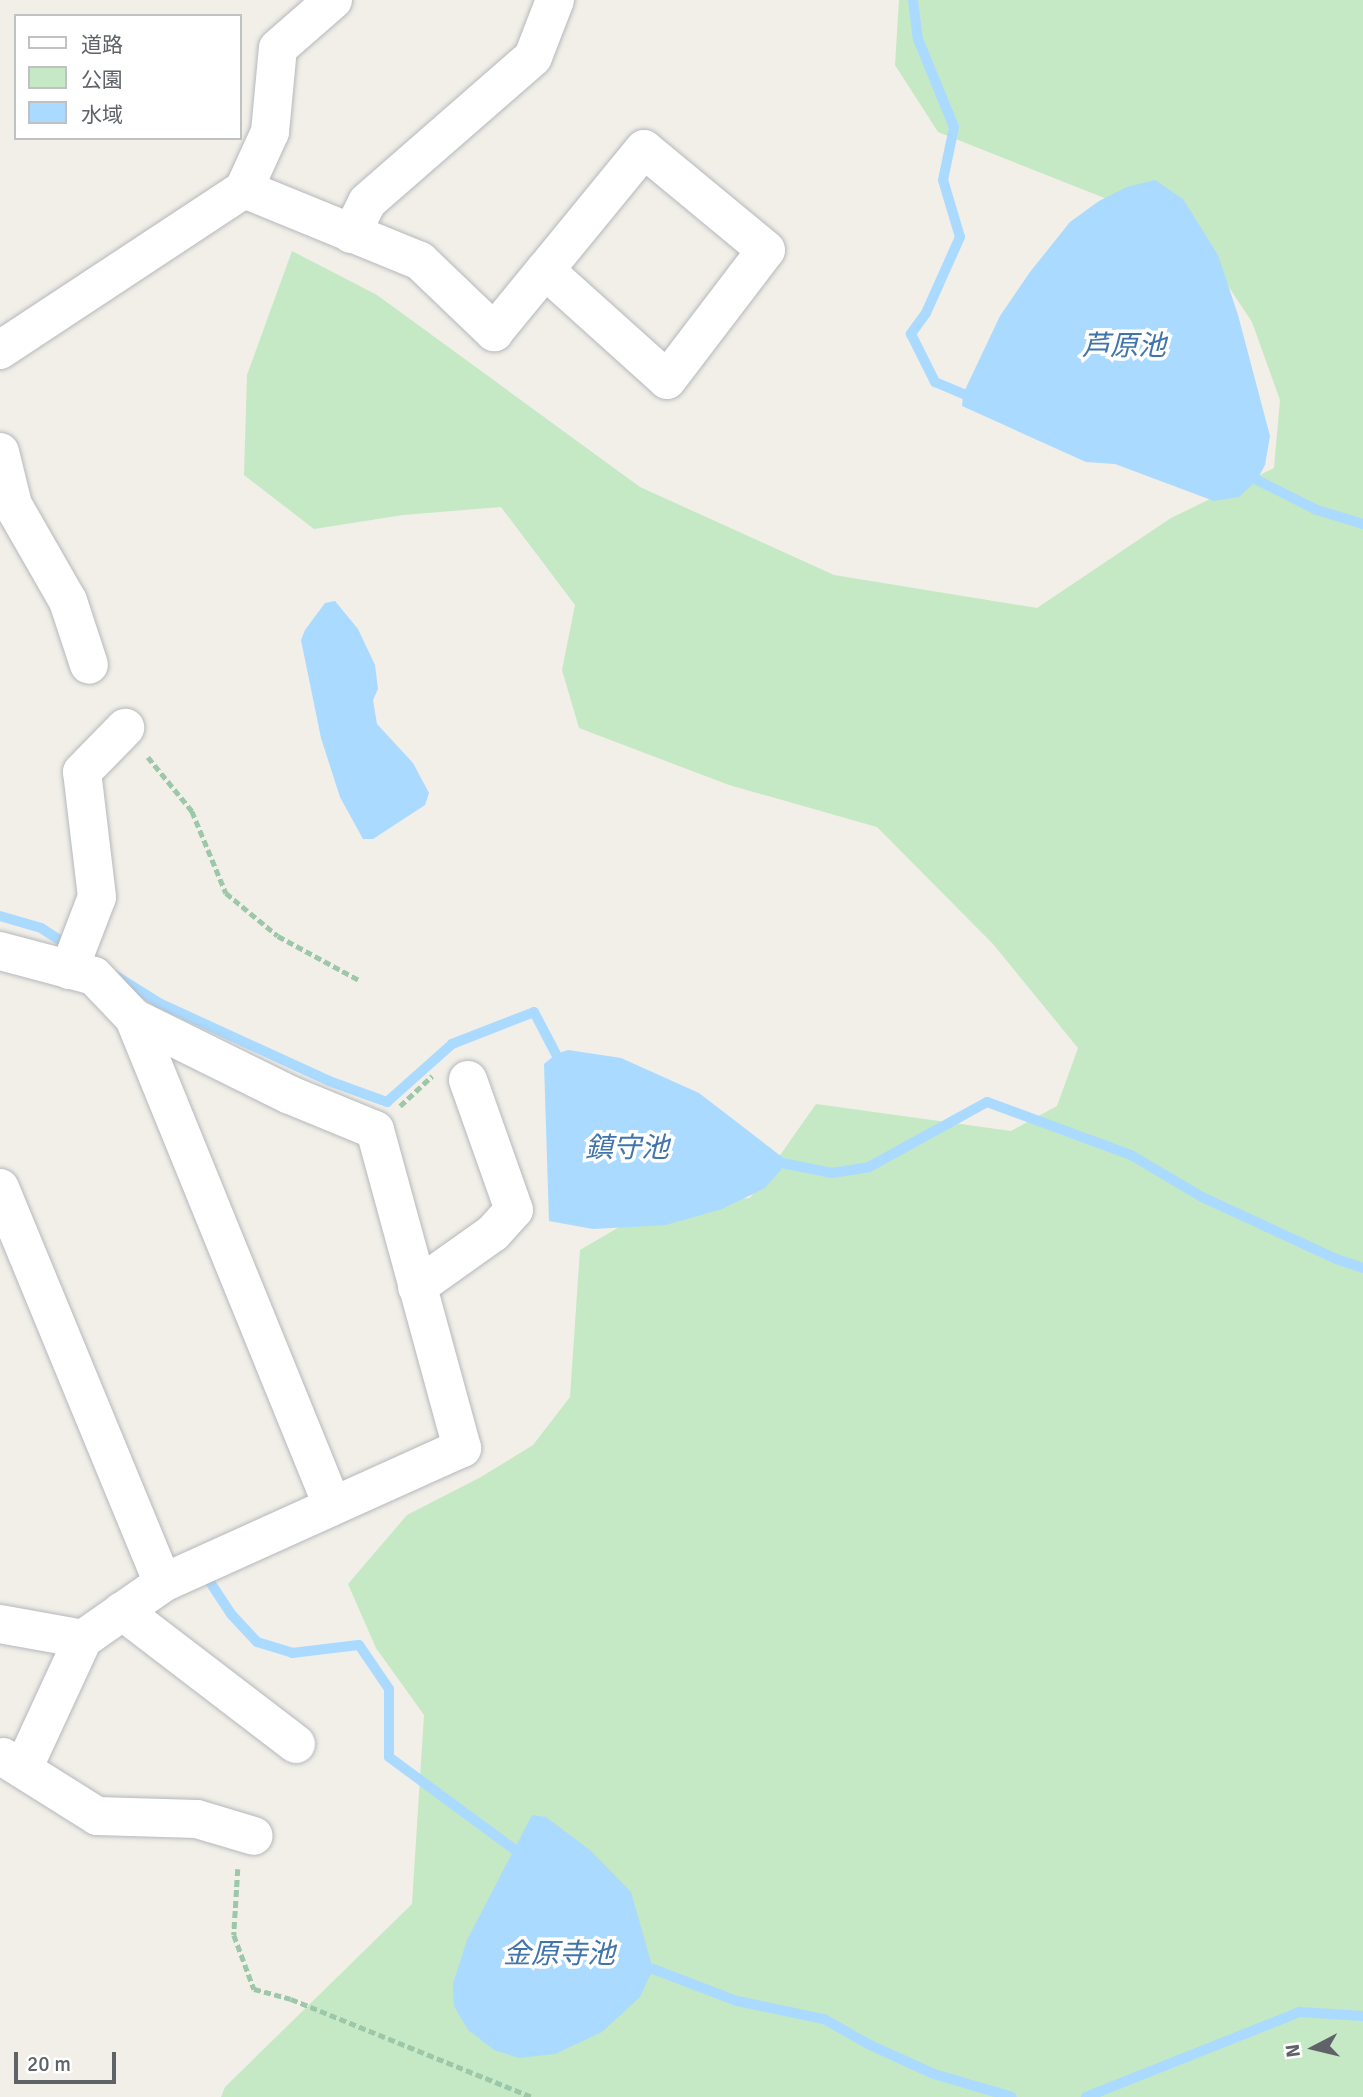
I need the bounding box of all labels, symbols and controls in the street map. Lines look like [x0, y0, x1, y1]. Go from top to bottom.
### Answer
legend [14, 14, 242, 140]
text: 道路 [81, 32, 123, 58]
text: 公園 [81, 67, 123, 93]
text: 水域 [81, 102, 123, 128]
water label: 芦原池 [1082, 329, 1166, 363]
water label: 鎮守池 [585, 1131, 669, 1165]
water label: 金原寺池 [503, 1937, 615, 1971]
north arrow [1279, 2013, 1349, 2083]
scale bar [18, 2038, 119, 2082]
text: N [1280, 2043, 1306, 2059]
text: 20 m [27, 2051, 71, 2077]

